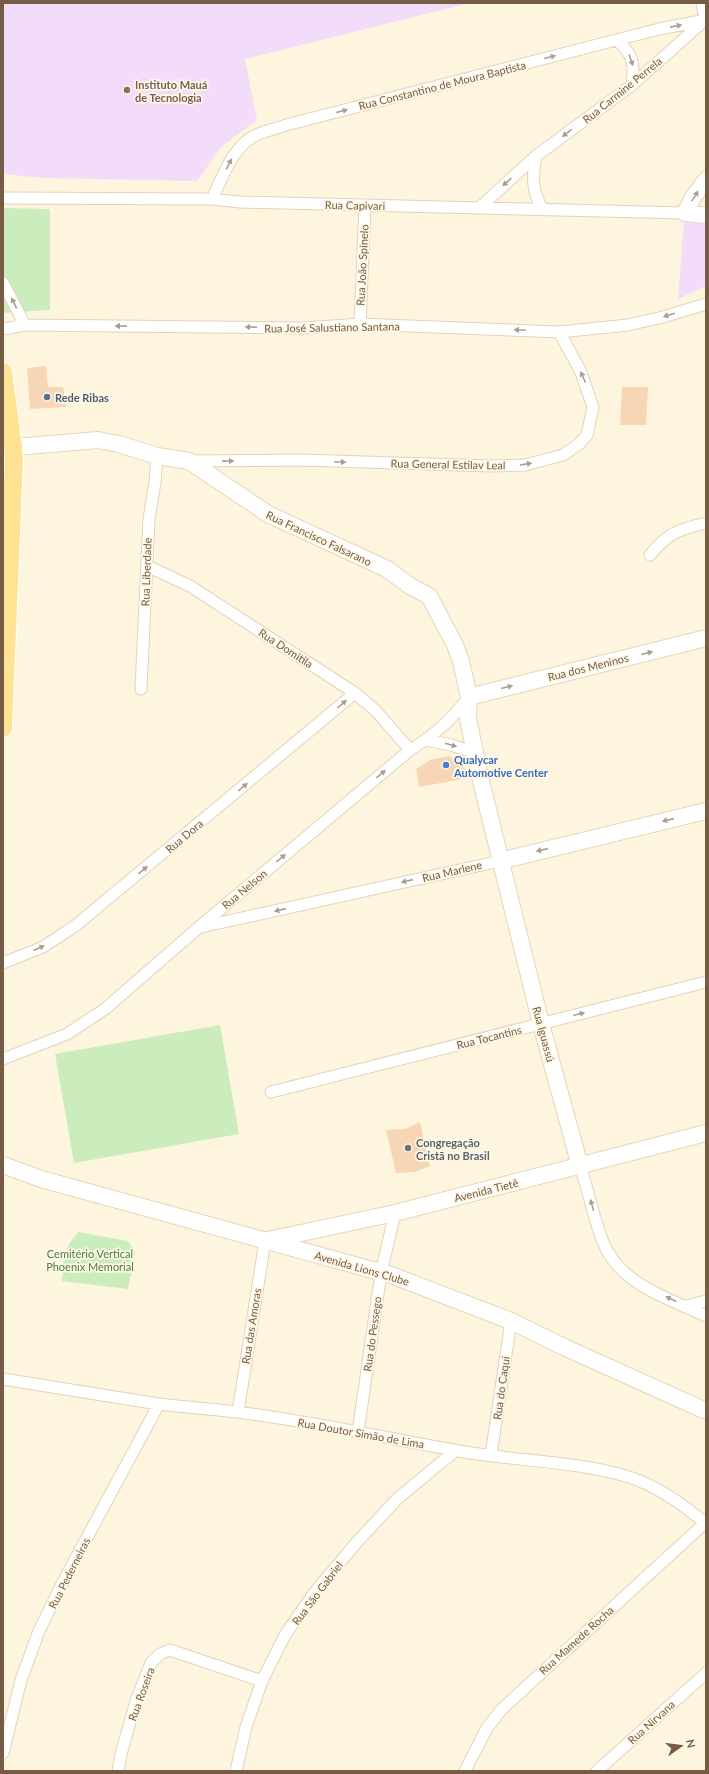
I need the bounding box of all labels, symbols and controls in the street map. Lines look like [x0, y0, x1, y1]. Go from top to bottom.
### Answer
one-way arrow [670, 23, 682, 29]
one-way arrow [543, 54, 556, 60]
street label: Rua Carmine Perrela [580, 54, 664, 126]
one-way arrow [628, 55, 634, 67]
street label: Rua Constantino de Moura Baptista [357, 58, 527, 112]
place label: Instituto Mauá de Tecnologia [135, 78, 207, 104]
marker: Instituto Mauá de Tecnologia [122, 85, 132, 95]
one-way arrow [336, 107, 349, 113]
one-way arrow [562, 129, 572, 137]
one-way arrow [226, 158, 232, 170]
one-way arrow [502, 177, 512, 187]
one-way arrow [691, 190, 698, 202]
street label: Rua Capivari [325, 198, 386, 212]
street label: Rua João Spinelo [353, 224, 371, 306]
one-way arrow [11, 298, 17, 309]
one-way arrow [662, 312, 674, 318]
street label: Rua José Salustiano Santana [264, 319, 400, 335]
one-way arrow [114, 323, 127, 329]
one-way arrow [245, 324, 257, 331]
one-way arrow [513, 327, 526, 333]
one-way arrow [580, 371, 586, 383]
place label: Rede Ribas [55, 391, 109, 404]
marker: Rede Ribas [42, 392, 52, 402]
street label: Rua General Estilav Leal [391, 457, 505, 471]
one-way arrow [222, 458, 235, 464]
one-way arrow [334, 459, 347, 465]
one-way arrow [520, 461, 532, 467]
street label: Rua Francisco Falsarano [264, 508, 374, 568]
street label: Rua Liberdade [138, 537, 154, 607]
street label: Rua Domitila [256, 626, 316, 670]
one-way arrow [641, 650, 653, 656]
street label: Rua dos Meninos [546, 651, 630, 683]
one-way arrow [501, 684, 513, 690]
one-way arrow [337, 699, 348, 708]
one-way arrow [445, 742, 457, 748]
place label: Qualycar Automotive Center [453, 753, 549, 779]
marker: Qualycar Automotive Center [441, 760, 451, 770]
one-way arrow [375, 769, 386, 778]
one-way arrow [237, 782, 248, 791]
street label: Rua Dora [163, 817, 205, 855]
one-way arrow [662, 818, 674, 824]
one-way arrow [535, 847, 547, 853]
one-way arrow [276, 853, 287, 862]
street label: Rua Marlene [421, 858, 483, 884]
one-way arrow [137, 866, 148, 875]
street label: Rua Nelson [219, 866, 269, 912]
one-way arrow [401, 879, 413, 885]
one-way arrow [274, 907, 286, 913]
one-way arrow [34, 945, 45, 951]
street label: Rua Iguassú [530, 1005, 558, 1063]
one-way arrow [573, 1011, 585, 1017]
street label: Rua Tocantins [455, 1023, 523, 1051]
place label: Congregação Cristã no Brasil [416, 1136, 490, 1162]
marker: Congregação Cristã no Brasil [403, 1143, 413, 1153]
street label: Avenida Tietê [452, 1176, 520, 1204]
one-way arrow [589, 1199, 595, 1211]
park label: Cemitério Vertical Phoenix Memorial [46, 1247, 134, 1273]
street label: Avenida Lions Clube [313, 1248, 411, 1288]
street label: Rua das Amoras [239, 1287, 263, 1365]
street label: Rua do Pessego [360, 1296, 384, 1372]
one-way arrow [664, 1296, 676, 1302]
street label: Rua do Caqui [490, 1355, 512, 1421]
street label: Rua Doutor Simão de Lima [297, 1415, 425, 1451]
street label: Rua Pederneiras [46, 1535, 93, 1611]
street label: Rua São Gabriel [289, 1559, 345, 1627]
street label: Rua Mamede Rocha [536, 1603, 616, 1677]
street label: Rua Roseira [125, 1665, 157, 1723]
street label: Rua Nirvana [625, 1698, 677, 1746]
north arrow [661, 1726, 701, 1766]
text: N [684, 1738, 699, 1749]

